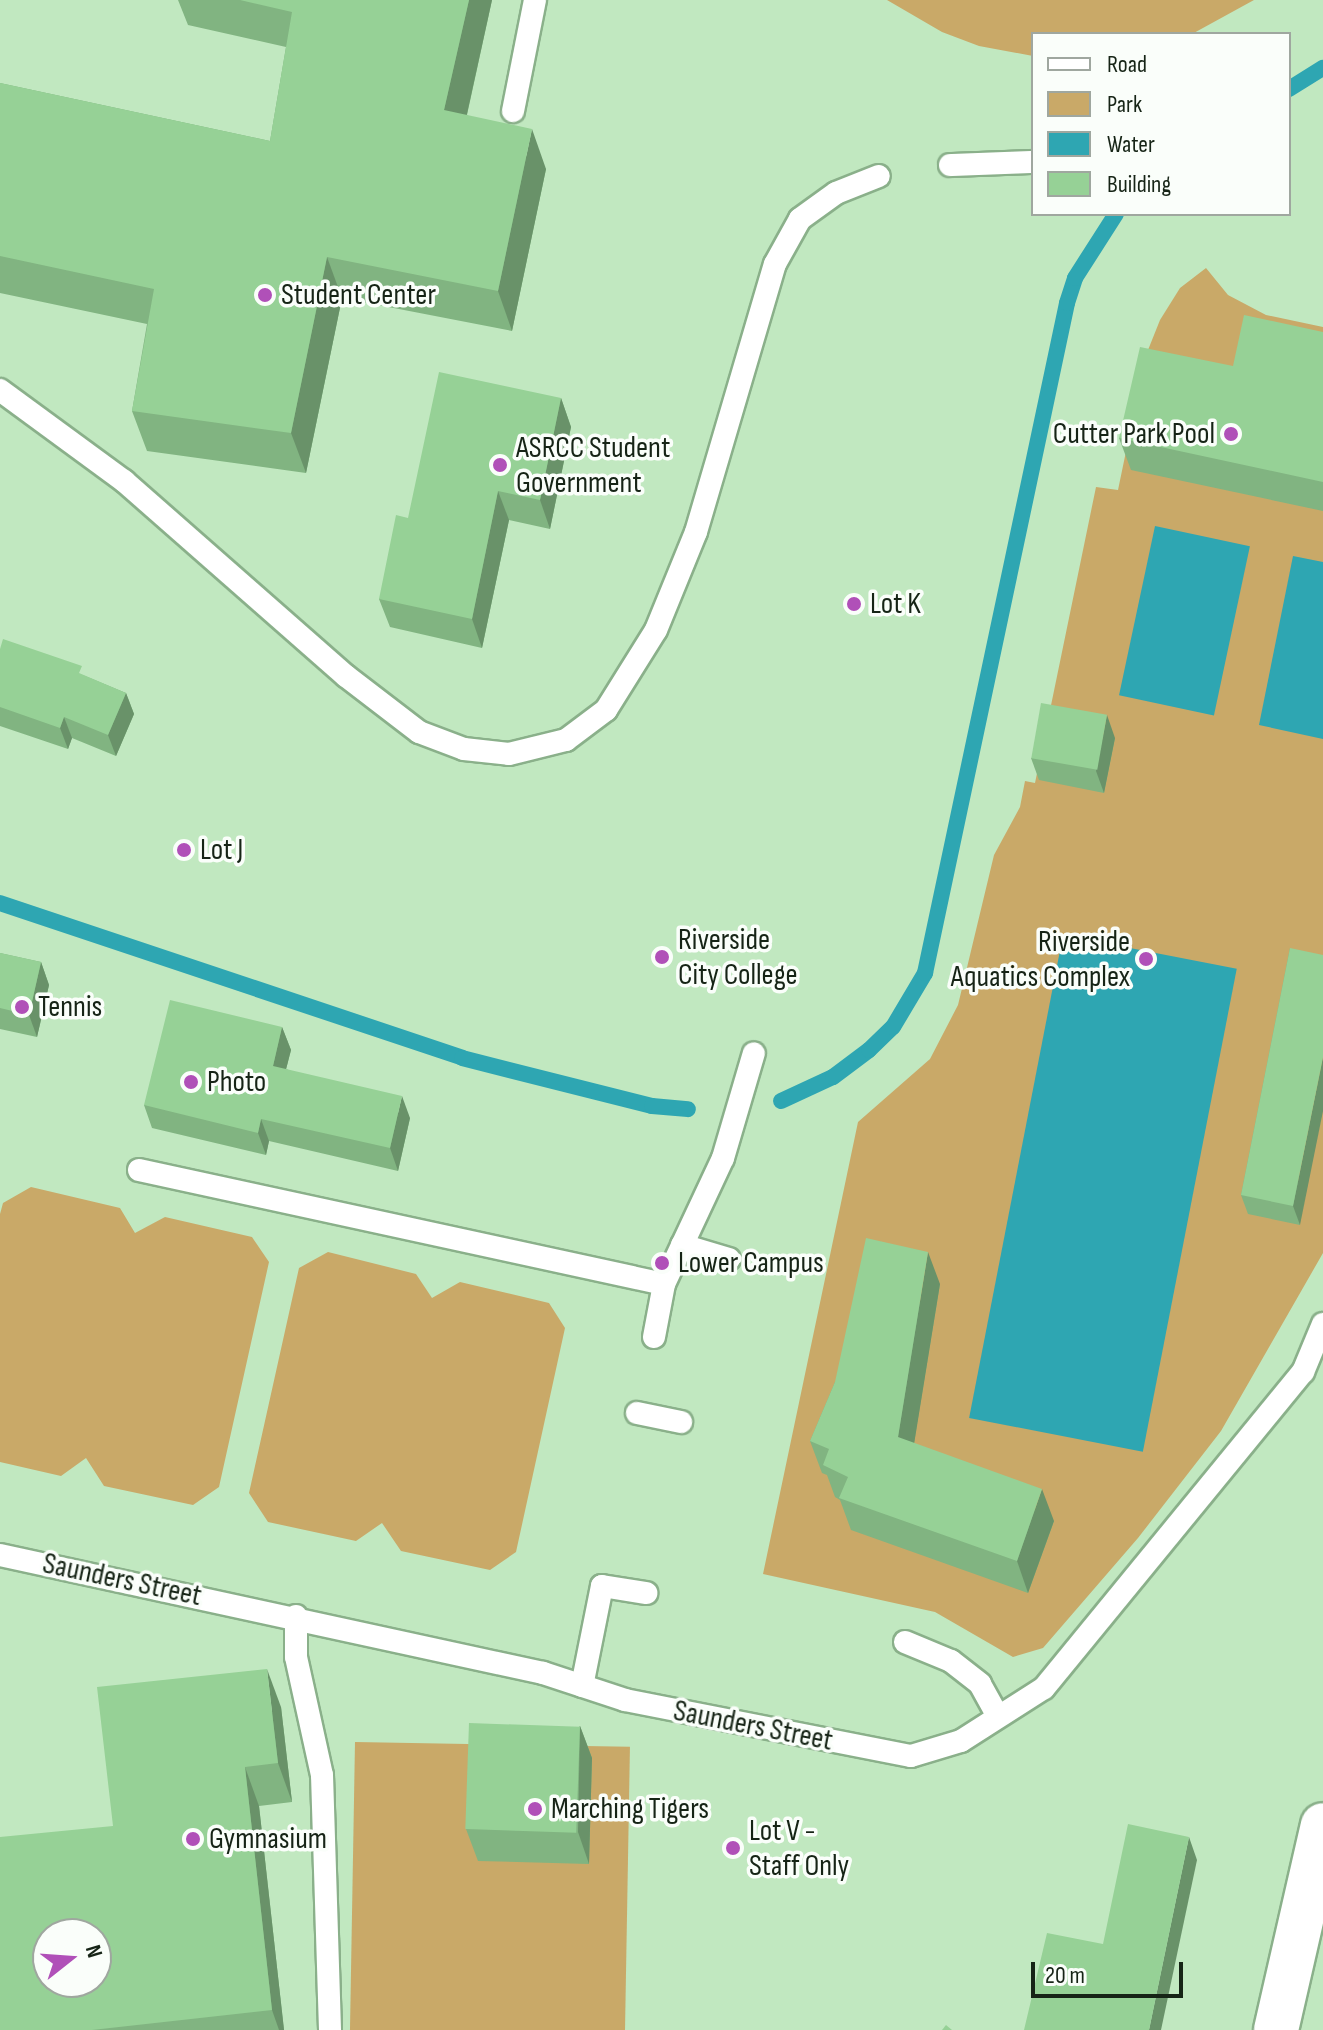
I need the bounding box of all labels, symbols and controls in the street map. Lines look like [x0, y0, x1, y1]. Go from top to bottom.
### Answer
legend [1031, 32, 1291, 216]
text: Road [1107, 50, 1147, 79]
text: Park [1107, 90, 1142, 119]
text: Water [1107, 130, 1155, 159]
text: Building [1107, 170, 1171, 199]
place label: Student Center [281, 277, 436, 313]
marker: Student Center [256, 286, 274, 304]
place label: Cutter Park Pool [1053, 416, 1215, 452]
marker: Cutter Park Pool [1222, 425, 1240, 443]
place label: ASRCC Student Government [516, 430, 670, 500]
marker: ASRCC Student Government [491, 456, 509, 474]
place label: Lot K [870, 586, 921, 622]
marker: Lot K [845, 595, 863, 613]
place label: Lot J [200, 832, 243, 868]
marker: Lot J [175, 841, 193, 859]
place label: Riverside City College [678, 922, 798, 992]
place label: Riverside Aquatics Complex [951, 924, 1130, 994]
marker: Riverside City College [653, 948, 671, 966]
marker: Riverside Aquatics Complex [1137, 950, 1155, 968]
place label: Tennis [38, 989, 102, 1025]
marker: Tennis [13, 998, 31, 1016]
place label: Photo [207, 1064, 266, 1100]
marker: Photo [182, 1073, 200, 1091]
place label: Lower Campus [678, 1245, 824, 1281]
marker: Lower Campus [653, 1254, 671, 1272]
street label: Saunders Street [39, 1546, 205, 1614]
street label: Saunders Street [670, 1693, 836, 1759]
place label: Marching Tigers [551, 1791, 709, 1827]
marker: Marching Tigers [526, 1800, 544, 1818]
place label: Lot V - Staff Only [749, 1813, 849, 1884]
place label: Gymnasium [209, 1821, 327, 1857]
marker: Gymnasium [184, 1830, 202, 1848]
marker: Lot V - Staff Only [724, 1839, 742, 1857]
north arrow [32, 1918, 112, 1998]
text: N [79, 1942, 108, 1961]
scale bar [1035, 1946, 1187, 1996]
text: 20 m [1045, 1961, 1085, 1990]

